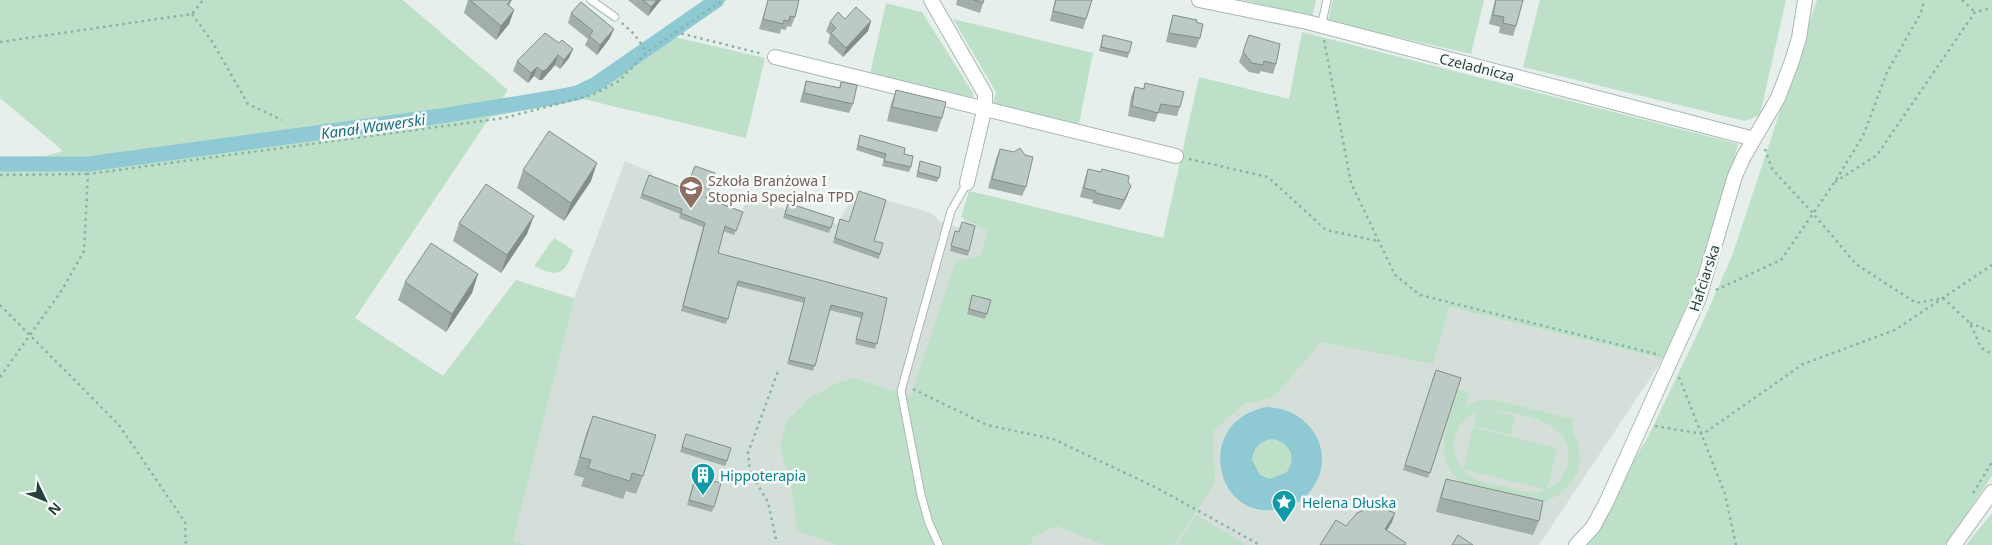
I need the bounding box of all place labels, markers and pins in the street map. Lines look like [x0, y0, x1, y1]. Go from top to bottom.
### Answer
place label: Szkoła Branżowa I Stopnia Specjalna TPD [708, 171, 854, 206]
school or university icon: Szkoła Branżowa I Stopnia Specjalna TPD [678, 175, 704, 209]
building icon: Hippoterapia [690, 462, 716, 496]
place label: Hippoterapia [720, 466, 806, 485]
place icon: Helena Dłuska [1271, 489, 1297, 523]
place label: Helena Dłuska [1302, 493, 1396, 512]

